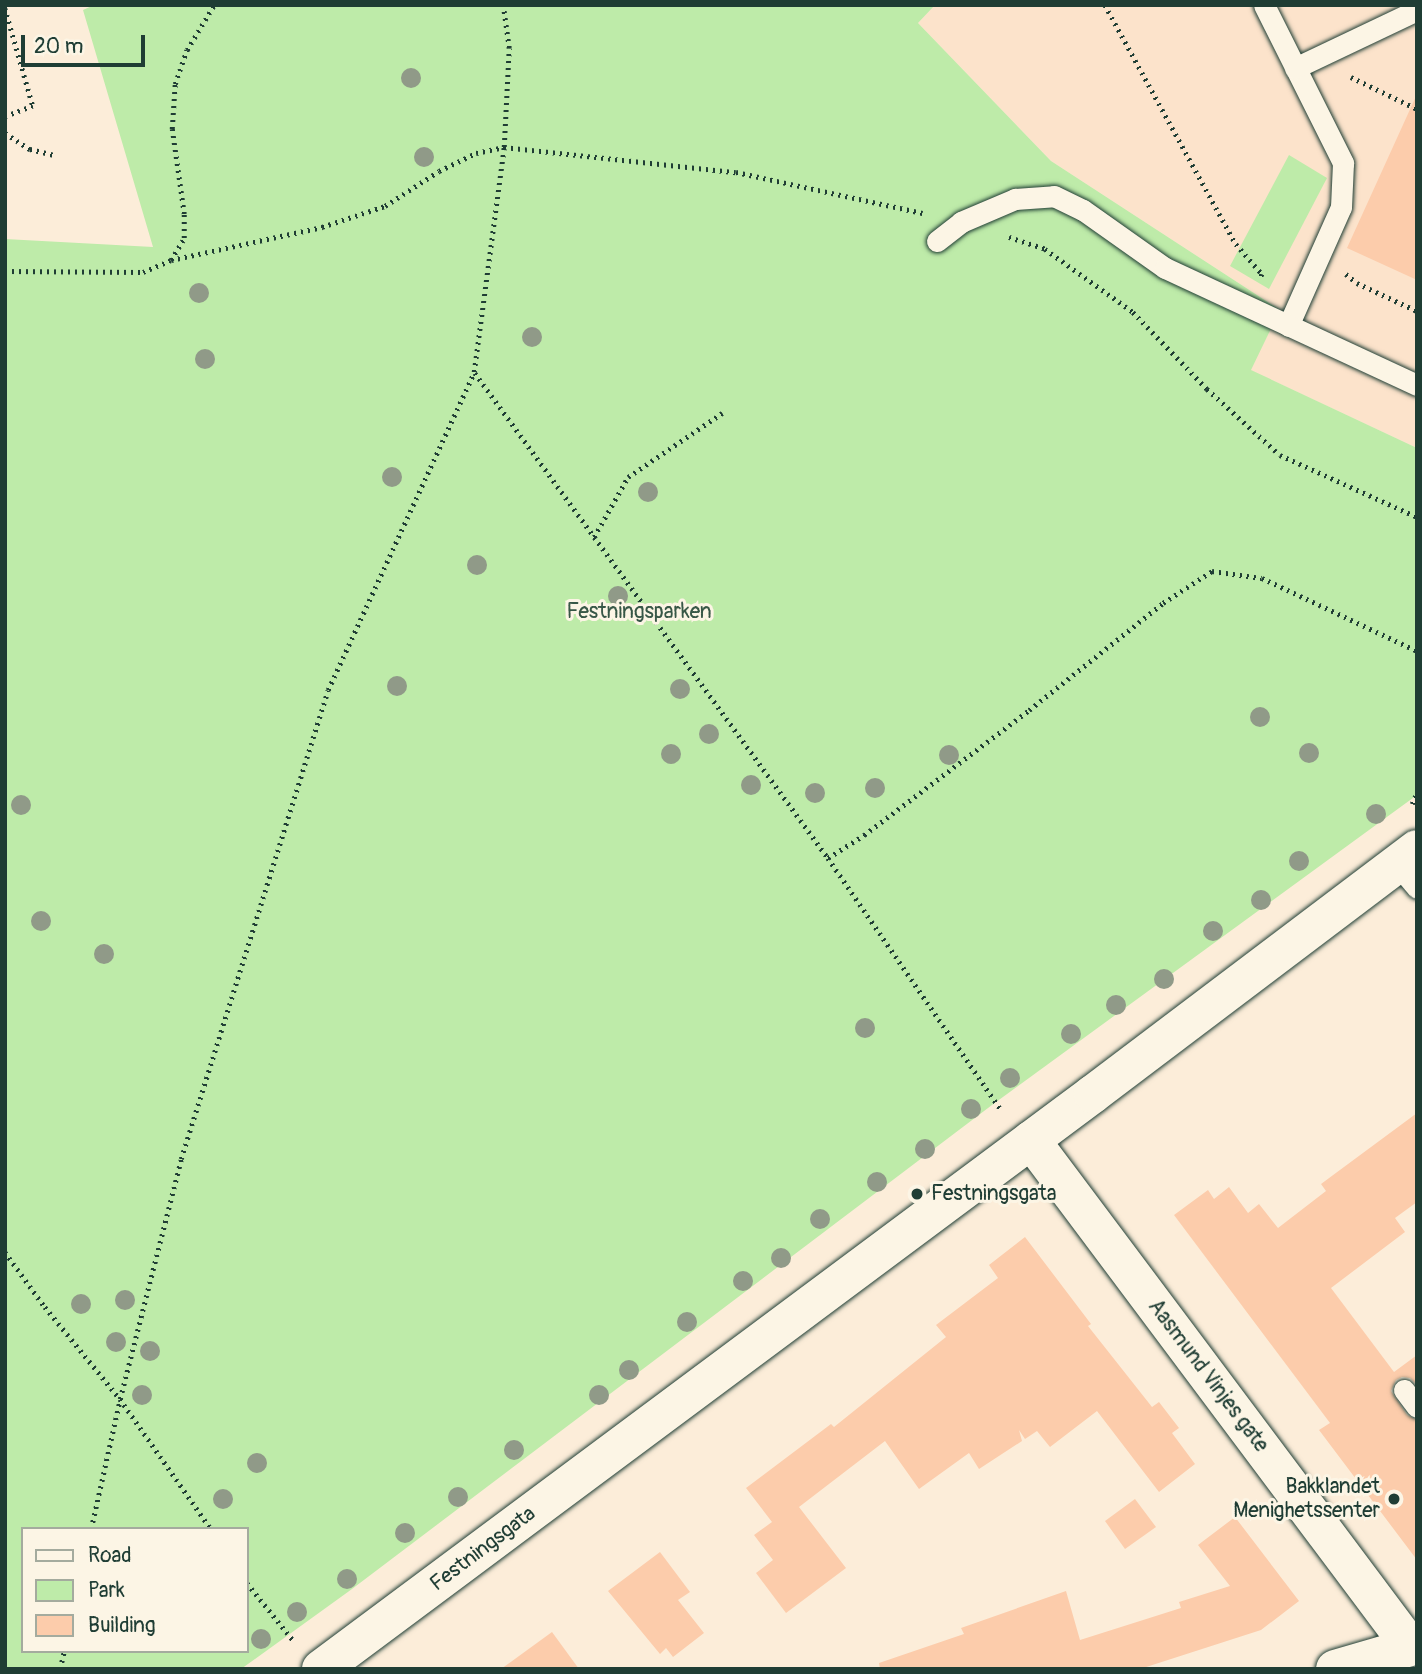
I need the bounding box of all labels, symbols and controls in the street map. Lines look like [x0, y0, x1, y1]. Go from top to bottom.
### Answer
scale bar [24, 21, 149, 65]
text: 20 m [34, 33, 83, 60]
park label: Festningsparken [566, 599, 712, 625]
place label: Festningsgata [931, 1181, 1056, 1207]
marker: Festningsgata [909, 1186, 925, 1202]
street label: Aasmund Vinjes gate [1142, 1295, 1274, 1457]
place label: Bakklandet Menighetssenter [1233, 1474, 1380, 1524]
marker: Bakklandet Menighetssenter [1386, 1491, 1402, 1507]
street label: Festningsgata [425, 1501, 541, 1597]
legend [21, 1527, 248, 1653]
text: Road [88, 1542, 132, 1569]
text: Park [88, 1577, 125, 1604]
text: Building [88, 1612, 155, 1639]

